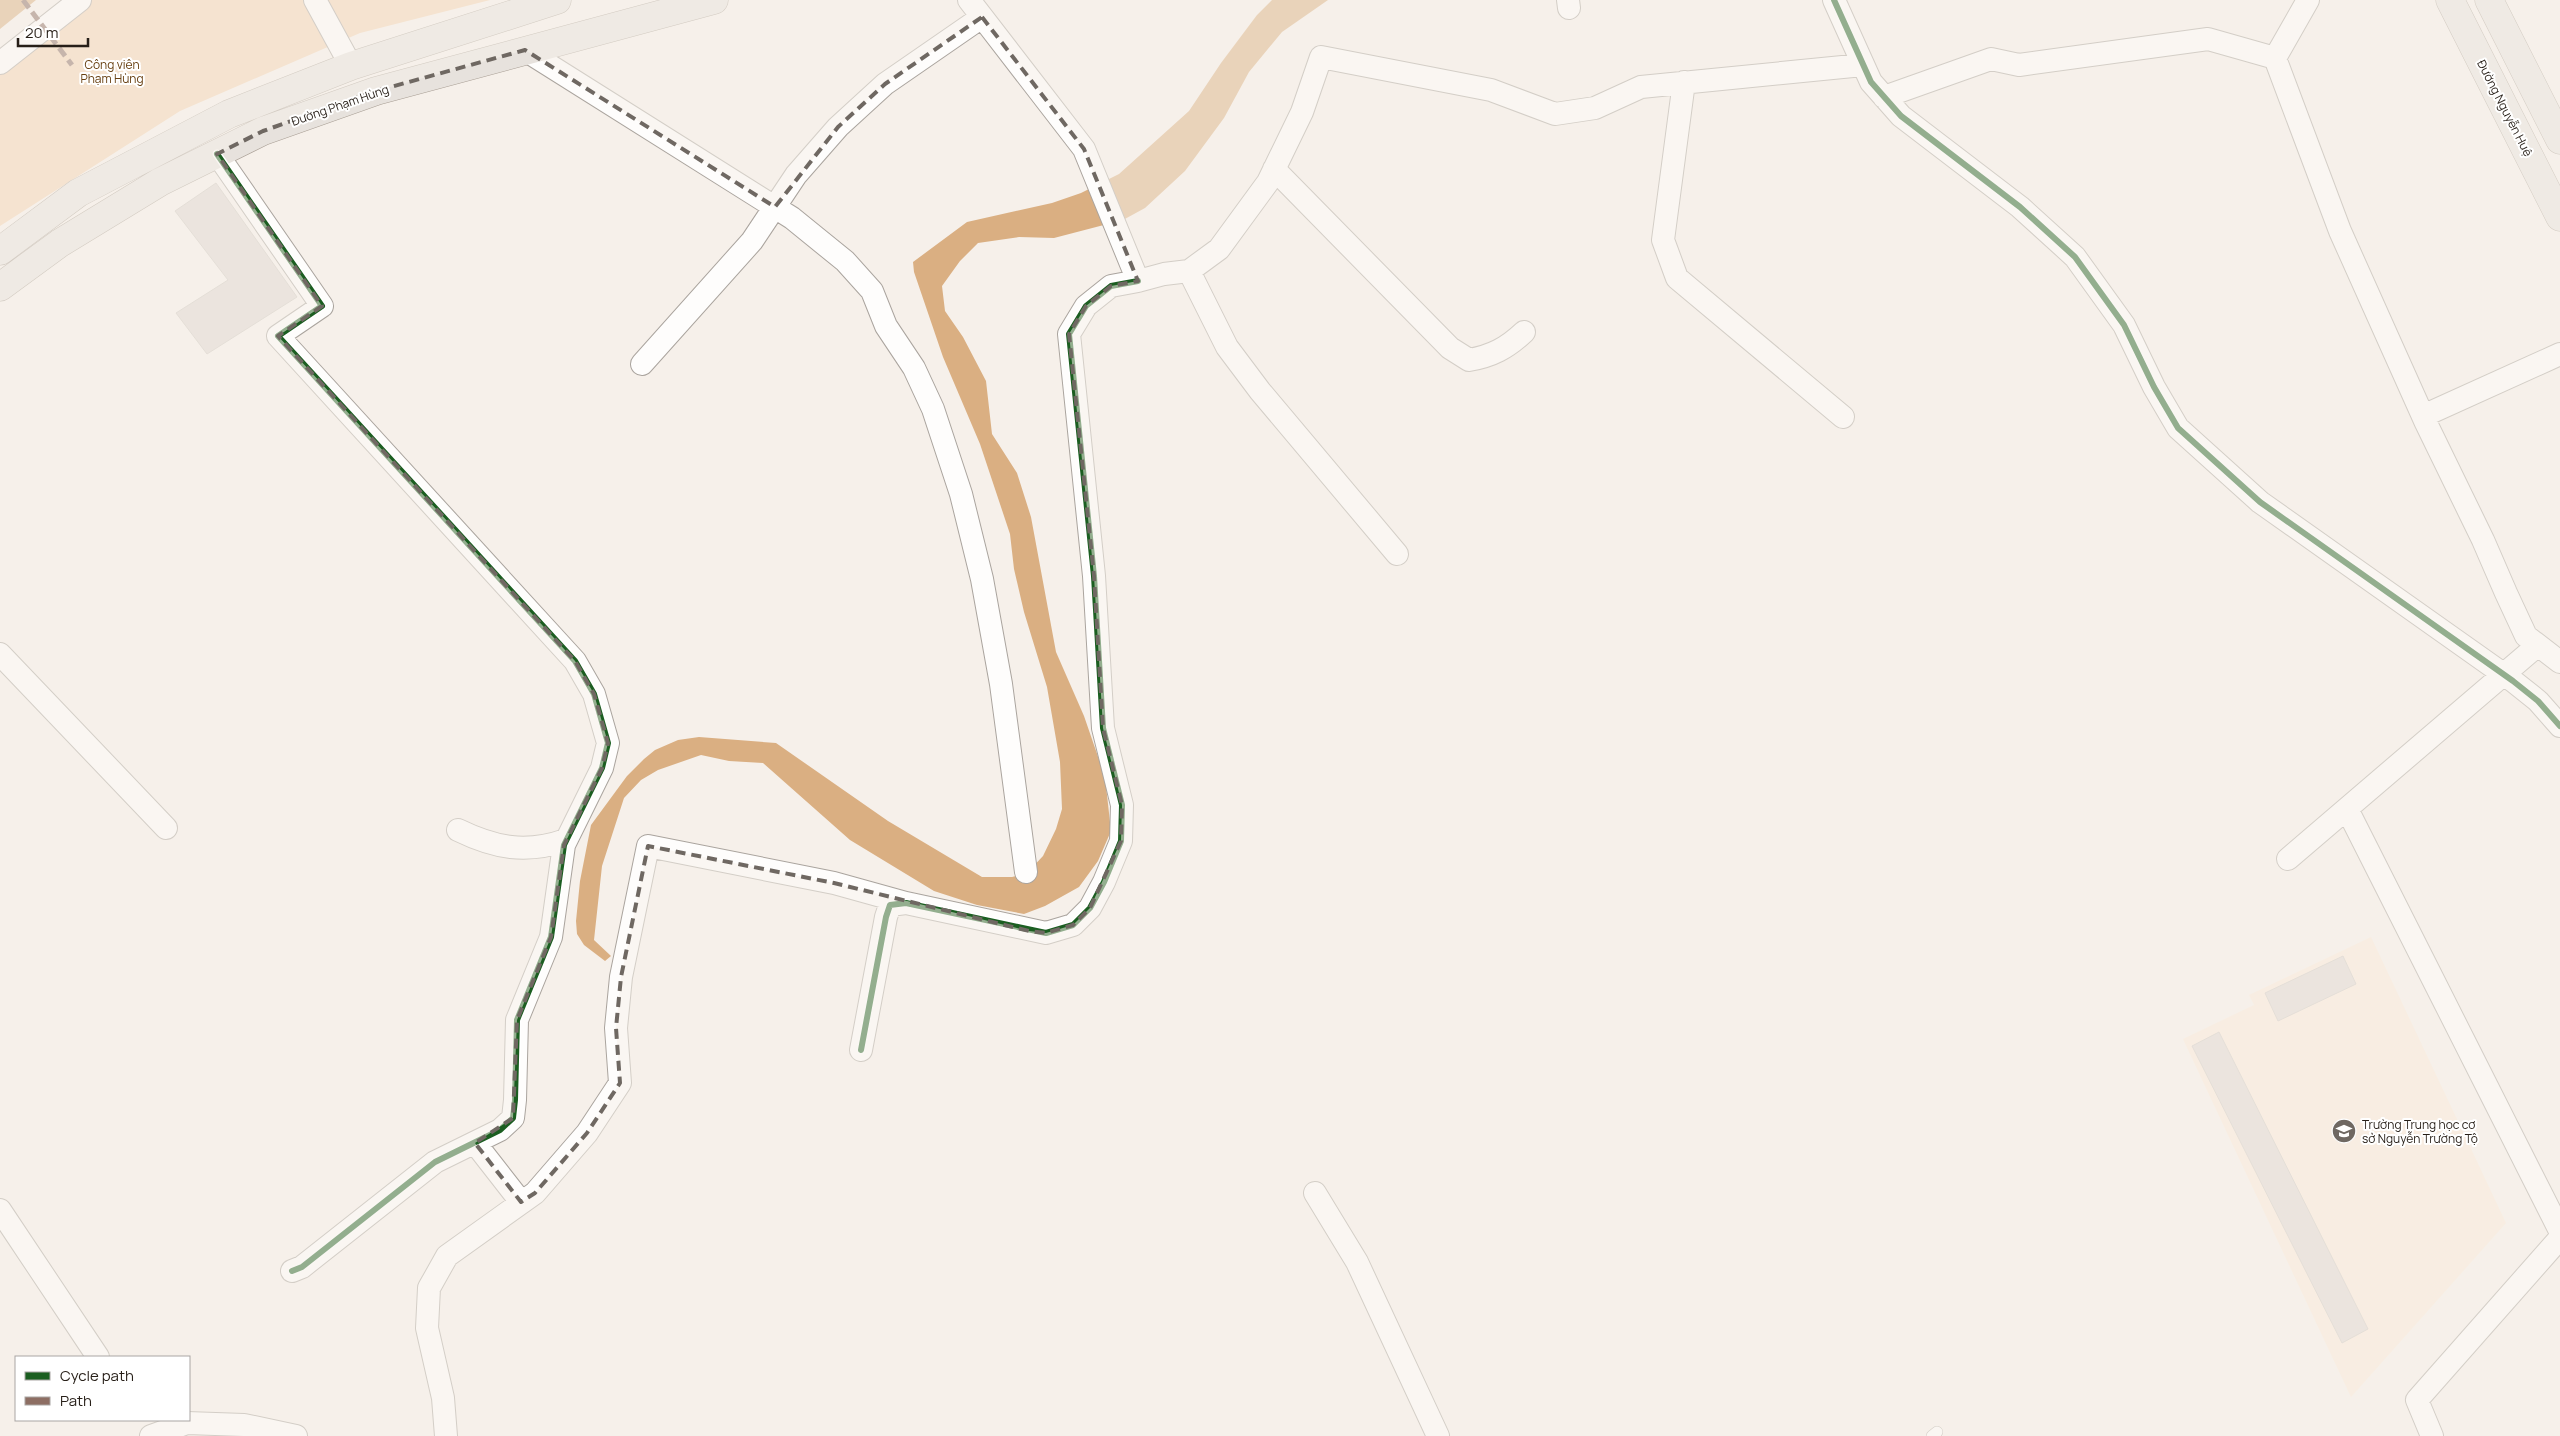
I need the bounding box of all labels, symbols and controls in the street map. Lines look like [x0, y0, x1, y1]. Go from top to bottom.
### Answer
scale bar [18, 15, 88, 47]
text: 20 m [25, 22, 58, 43]
park label: Công viên Phạm Hùng [80, 56, 144, 87]
street label: Đường Nguyễn Huệ [2473, 57, 2537, 159]
street label: Đường Phạm Hùng [289, 80, 391, 130]
place label: Trường Trung học cơ sở Nguyễn Trường Tộ [2362, 1116, 2478, 1147]
school or university icon: Trường Trung học cơ sở Nguyễn Trường Tộ [2331, 1118, 2357, 1144]
legend [15, 1356, 190, 1421]
text: Cycle path [60, 1365, 134, 1386]
text: Path [60, 1390, 92, 1411]

